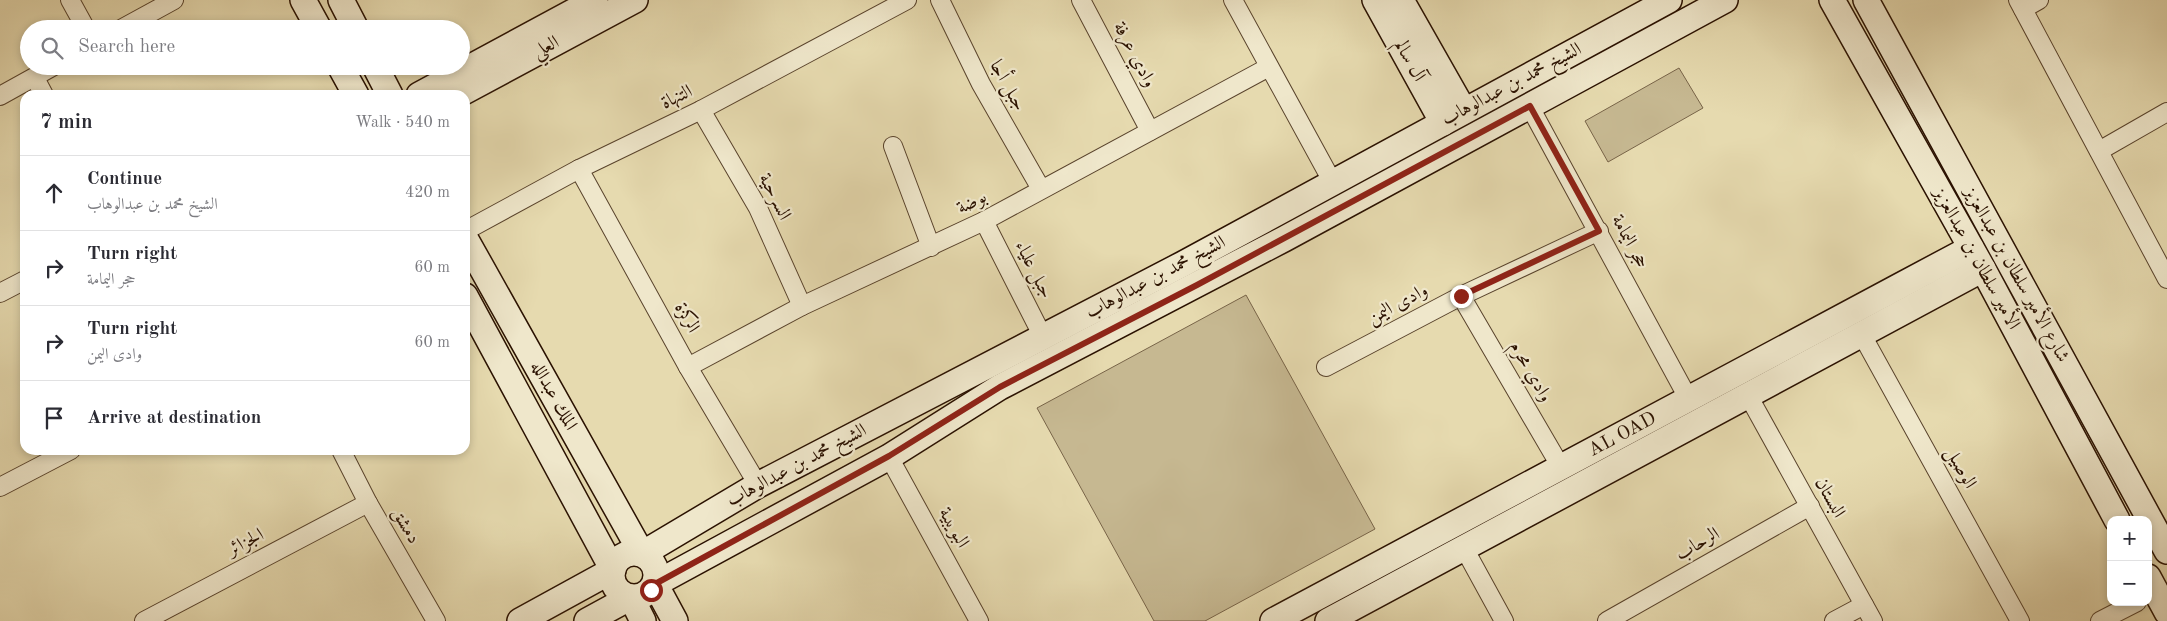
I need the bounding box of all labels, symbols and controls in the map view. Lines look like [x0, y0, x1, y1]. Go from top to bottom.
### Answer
street label: وادي عرفة [1105, 19, 1159, 93]
search box [20, 20, 470, 75]
street label: العلي [530, 33, 566, 69]
icon: search [38, 34, 66, 62]
street label: آل سالم [1386, 36, 1432, 89]
text: Search here [78, 38, 175, 57]
street label: الشيخ محمد بن عبدالوهاب [1439, 40, 1588, 135]
street label: جبل أجا [984, 55, 1033, 116]
street label: التنهاة [658, 82, 696, 114]
text: 7 min [40, 112, 93, 133]
text: Walk · 540 m [355, 115, 450, 131]
text: Continue [87, 170, 162, 189]
street label: السرحية [753, 171, 794, 224]
icon: ahead [40, 179, 68, 207]
street label: الأمير سلطان بن عبدالعزيز [1927, 180, 2028, 333]
street label: شارع الأمير سلطان بن عبدالعزيز [1955, 180, 2077, 368]
text: 420 m [405, 185, 450, 201]
street label: بوضة [954, 188, 990, 219]
text: الشيخ محمد بن عبدالوهاب [87, 197, 218, 213]
street label: حجر اليمامة [1606, 212, 1651, 273]
street label: الشيخ محمد بن عبدالوهاب [1083, 233, 1232, 328]
street label: جبل علياء [1009, 238, 1056, 303]
text: Turn right [87, 245, 177, 264]
icon: right [40, 254, 68, 282]
text: 60 m [414, 260, 450, 276]
text: حجر اليمامة [87, 272, 136, 288]
street label: وادى اليمن [1365, 281, 1432, 331]
route end [1450, 285, 1473, 308]
street label: الركزة [670, 299, 704, 336]
text: Turn right [87, 320, 177, 339]
icon: right [40, 329, 68, 357]
text: 60 m [414, 335, 450, 351]
street label: وادي محرم [1501, 338, 1555, 408]
text: وادى اليمن [87, 347, 142, 363]
street label: الملك عبدالله [526, 358, 580, 434]
icon: arrive [40, 404, 68, 432]
text: Arrive at destination [87, 409, 261, 428]
street label: AL OAD [1585, 409, 1660, 461]
street label: الشيخ محمد بن عبدالوهاب [724, 421, 873, 516]
street label: الوصيل [1939, 444, 1979, 493]
street label: البستان [1810, 475, 1848, 521]
street label: دمشق [386, 505, 423, 548]
street label: البويبية [933, 505, 972, 552]
map controls [2107, 516, 2152, 606]
button: + [2107, 516, 2152, 561]
street label: الرحاب [1672, 523, 1723, 565]
street label: الجزائر [223, 526, 268, 562]
button: − [2107, 561, 2152, 606]
route start [640, 579, 663, 602]

